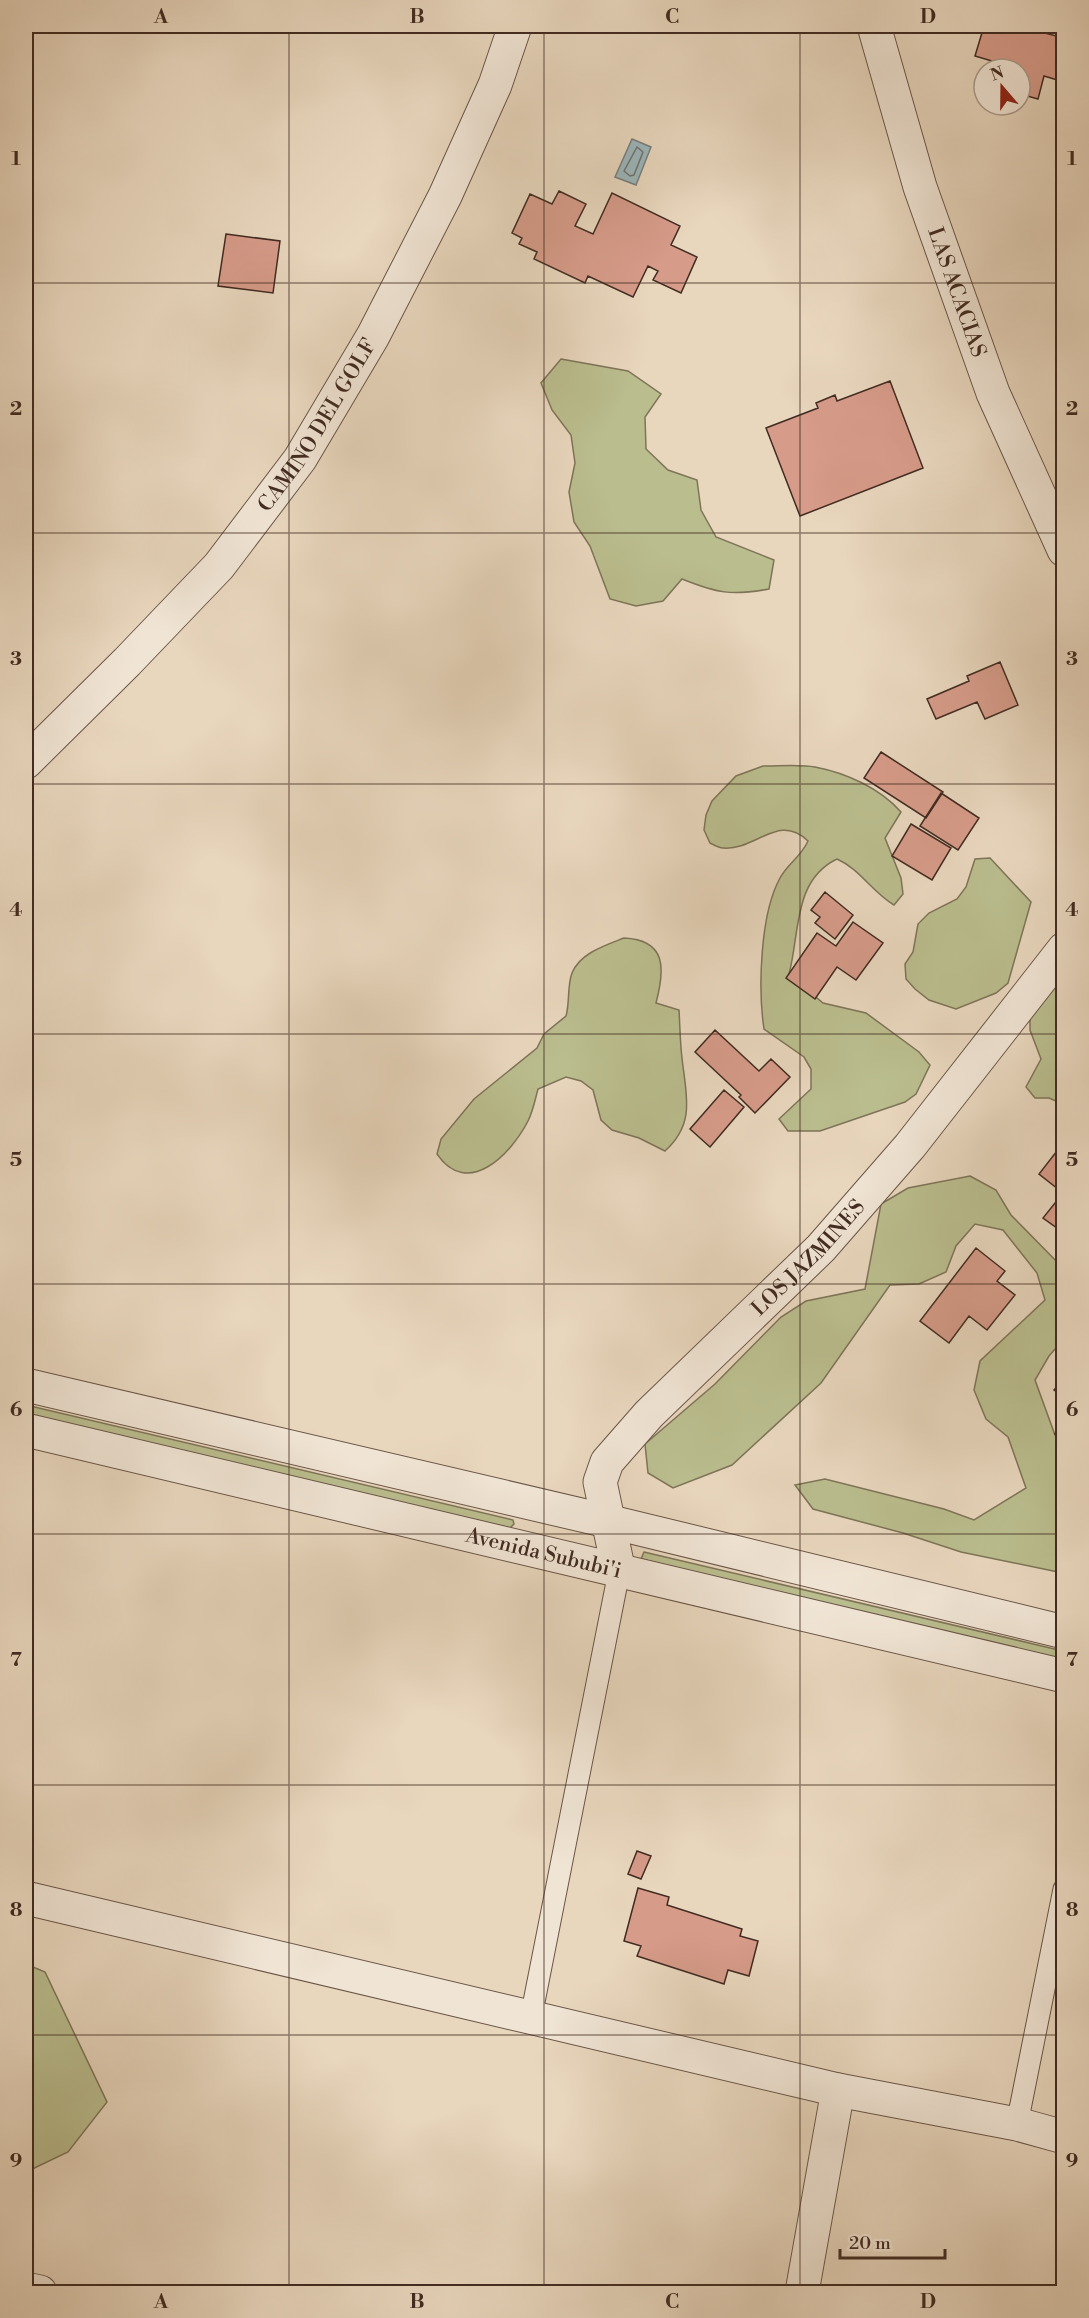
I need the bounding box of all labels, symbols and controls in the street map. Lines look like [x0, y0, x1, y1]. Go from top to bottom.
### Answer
text: A [153, 5, 169, 30]
text: B [409, 5, 425, 30]
text: C [665, 5, 679, 30]
text: D [920, 5, 936, 30]
north arrow [972, 57, 1032, 117]
text: N [988, 62, 1007, 85]
text: 1 [11, 147, 21, 172]
text: 1 [1067, 147, 1077, 172]
street label: LAS ACACIAS [921, 224, 991, 361]
street label: CAMINO DEL GOLF [253, 334, 383, 517]
text: 2 [10, 397, 22, 422]
text: 2 [1066, 397, 1078, 422]
text: 3 [10, 647, 22, 672]
text: 3 [1066, 647, 1078, 672]
text: 4 [9, 898, 23, 923]
text: 4 [1065, 898, 1079, 923]
text: 5 [10, 1148, 22, 1173]
text: 5 [1066, 1148, 1078, 1173]
street label: LOS JAZMINES [746, 1195, 871, 1322]
text: 6 [10, 1398, 23, 1423]
text: 6 [1066, 1398, 1079, 1423]
street label: Avenida Sububi'i [462, 1522, 624, 1585]
text: 7 [10, 1648, 22, 1673]
text: 7 [1066, 1648, 1078, 1673]
text: 8 [10, 1898, 23, 1923]
text: 8 [1066, 1898, 1079, 1923]
text: 9 [10, 2149, 22, 2174]
text: 9 [1066, 2149, 1078, 2174]
scale bar [840, 2222, 945, 2260]
text: 20 m [849, 2232, 891, 2255]
text: A [153, 2290, 169, 2315]
text: B [409, 2290, 425, 2315]
text: C [665, 2290, 679, 2315]
text: D [920, 2290, 936, 2315]

